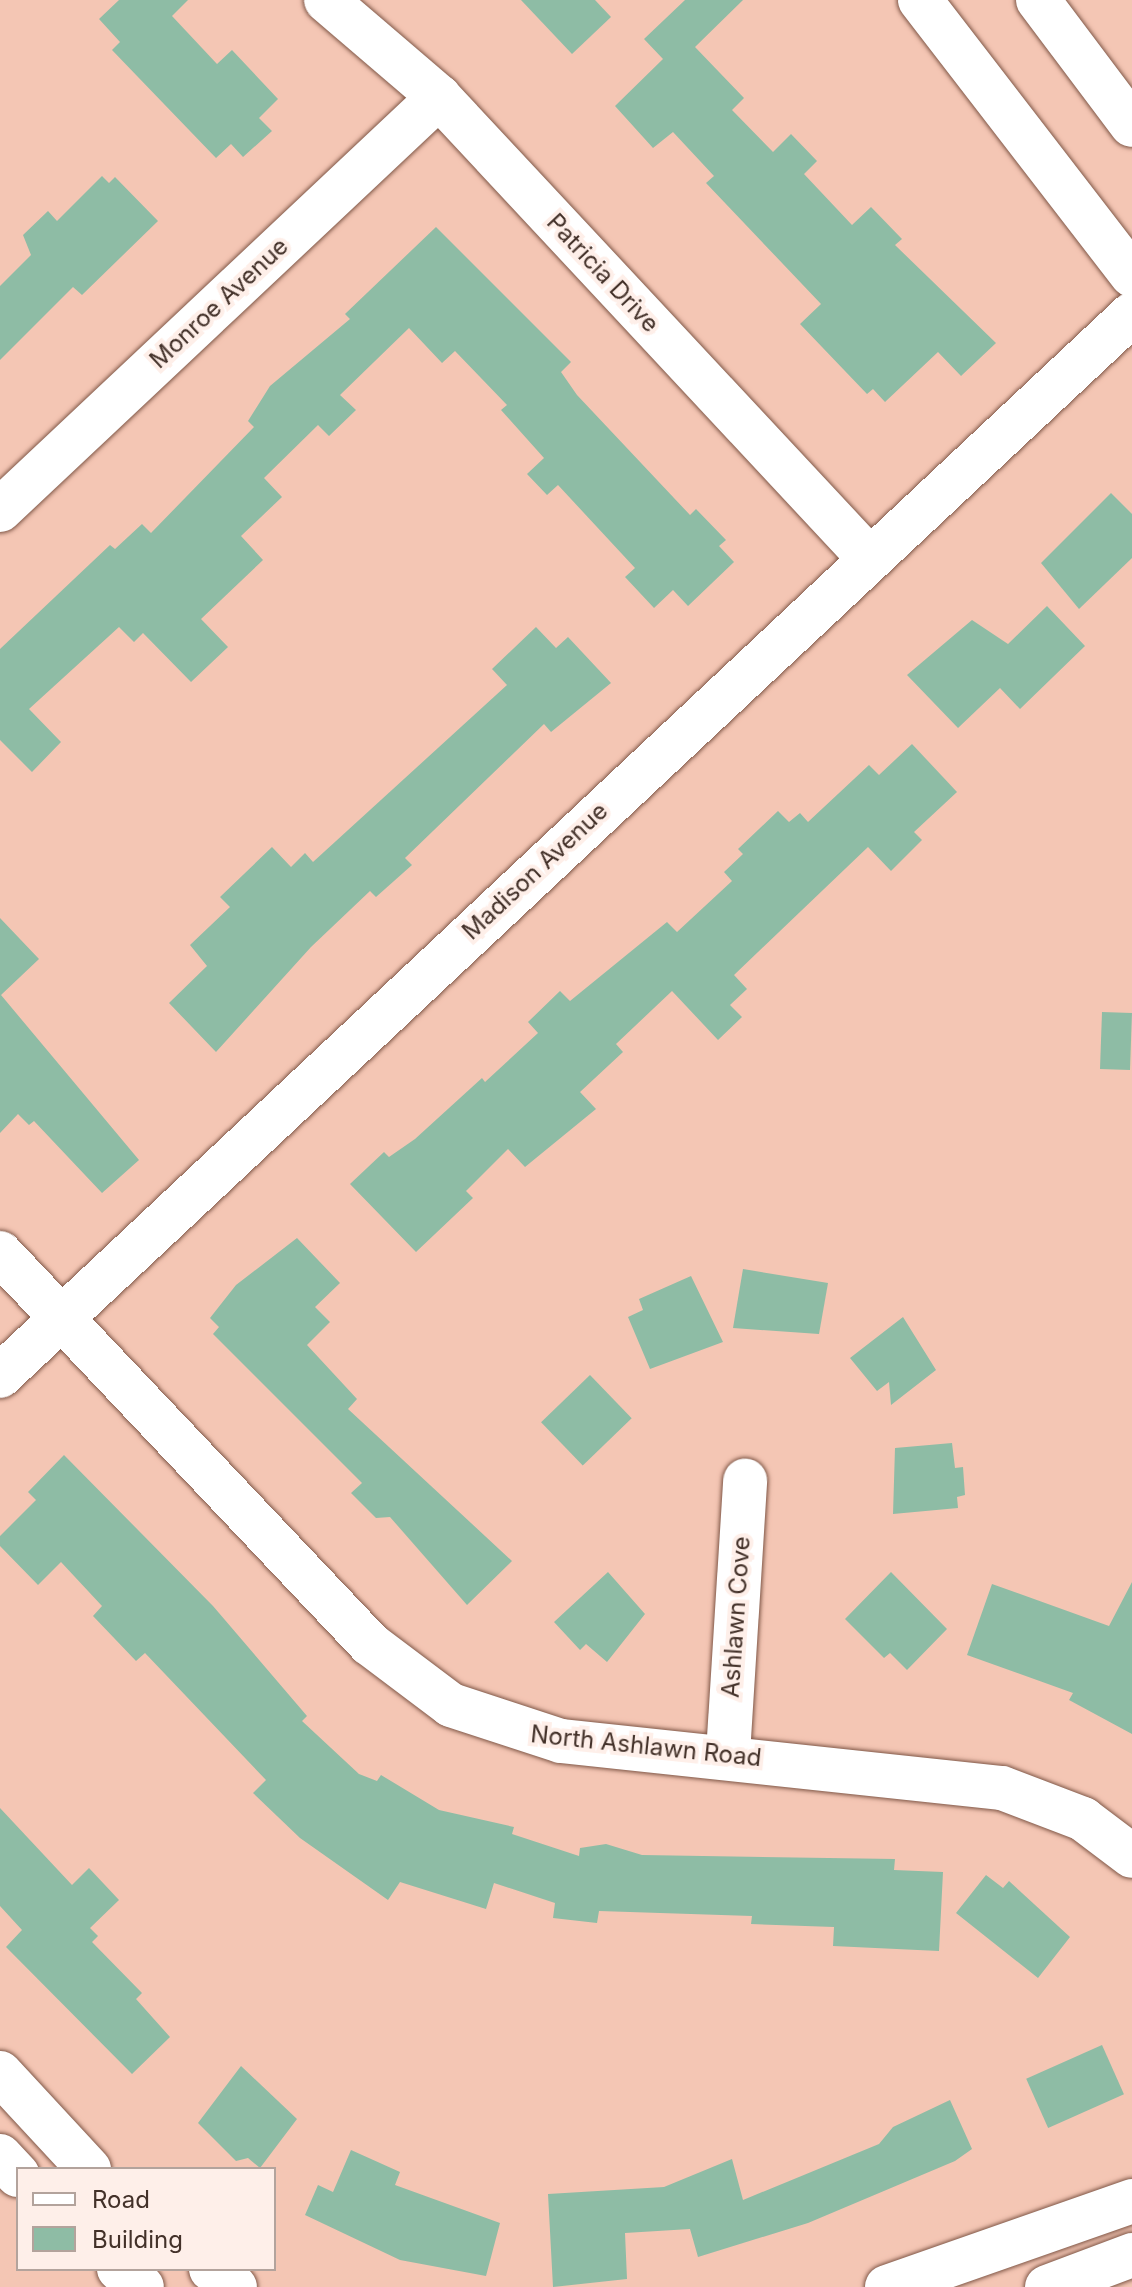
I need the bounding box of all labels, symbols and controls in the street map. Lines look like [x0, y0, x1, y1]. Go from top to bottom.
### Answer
street label: Patricia Drive [541, 208, 665, 338]
street label: Monroe Avenue [144, 232, 294, 374]
street label: Madison Avenue [456, 796, 614, 946]
street label: Ashlawn Cove [716, 1535, 756, 1699]
street label: North Ashlawn Road [529, 1720, 763, 1772]
legend [16, 2167, 276, 2271]
text: Road [92, 2185, 150, 2214]
text: Building [92, 2225, 183, 2254]

